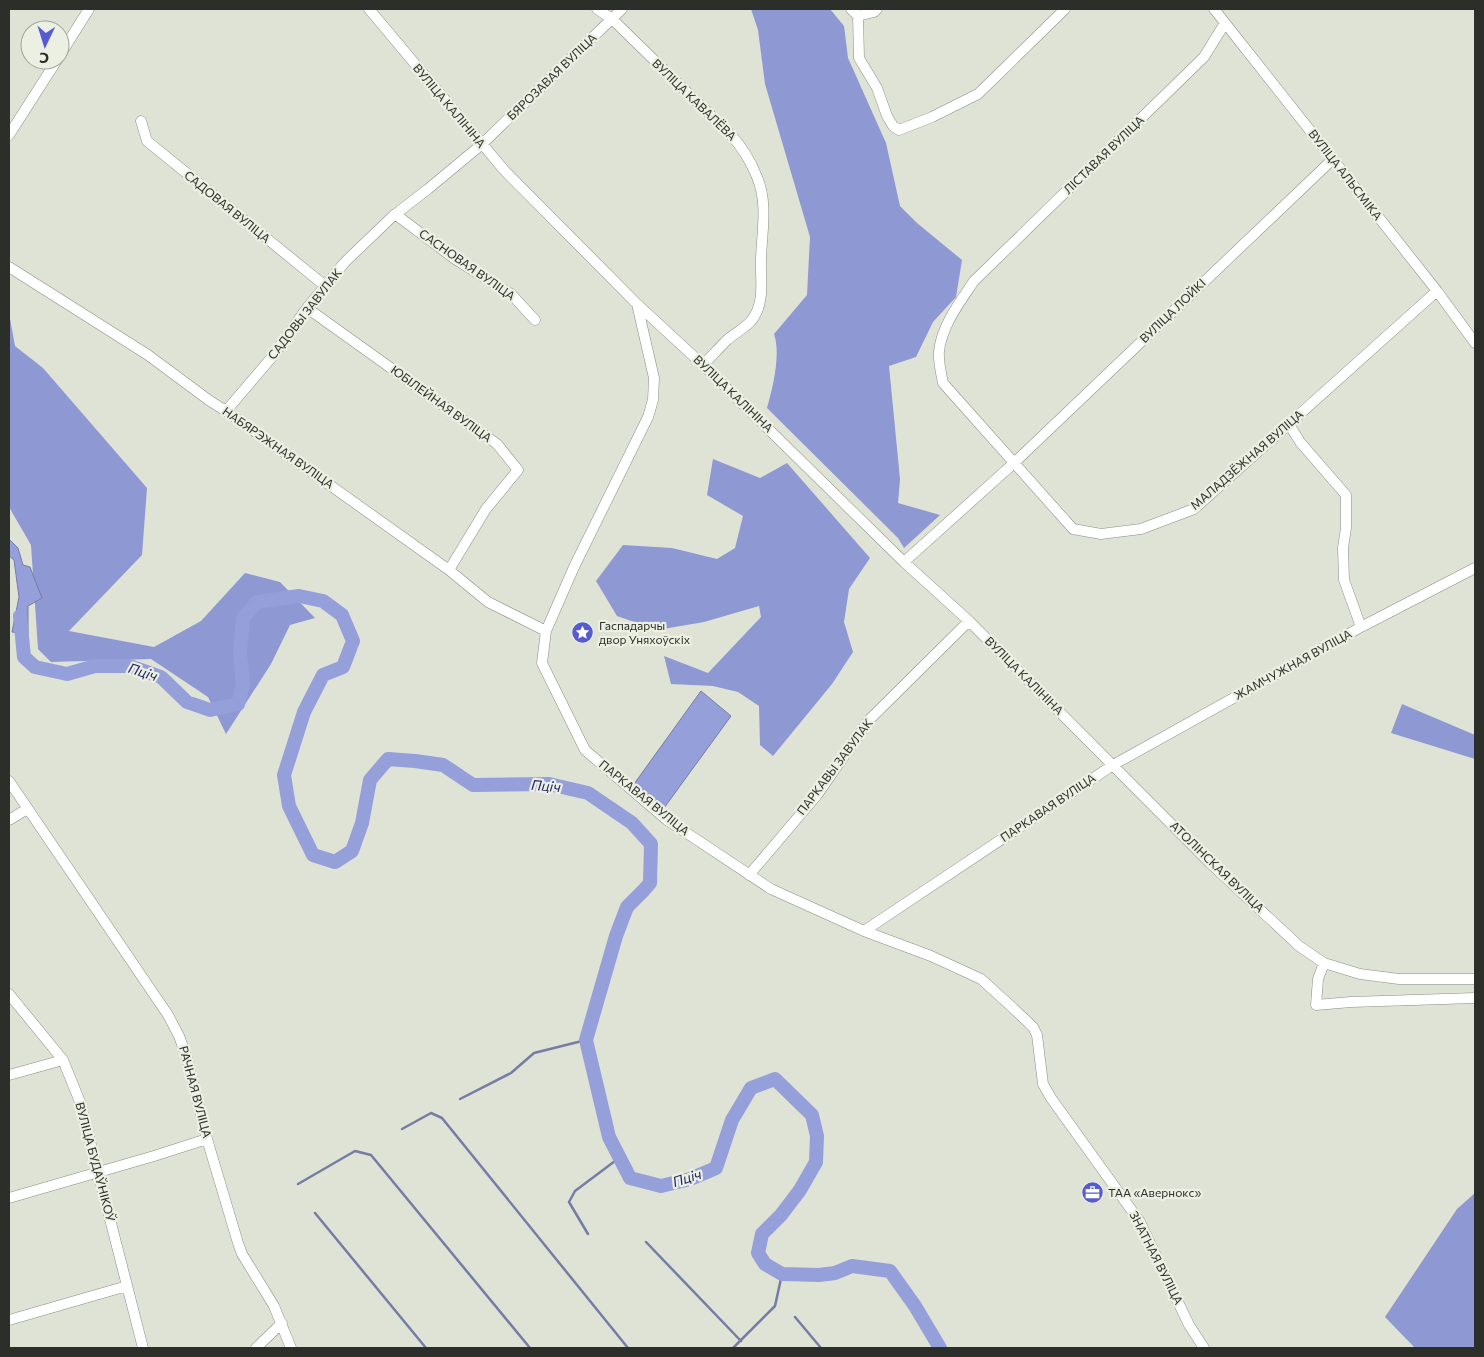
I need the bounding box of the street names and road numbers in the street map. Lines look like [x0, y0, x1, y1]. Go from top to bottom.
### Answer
street label: БЯРОЗАВАЯ ВУЛІЦА [504, 30, 599, 123]
street label: ВУЛІЦА КАВАЛЁВА [650, 56, 740, 143]
street label: ВУЛІЦА КАЛІНІНА [411, 61, 489, 150]
street label: ЛІСТАВАЯ ВУЛІЦА [1060, 112, 1146, 196]
street label: ВУЛІЦА АЛЬСМІКА [1306, 126, 1385, 222]
street label: САДОВАЯ ВУЛІЦА [182, 167, 273, 245]
street label: САСНОВАЯ ВУЛІЦА [417, 226, 518, 303]
street label: САДОВЫ ЗАВУЛАК [264, 265, 344, 362]
street label: ВУЛІЦА ЛОЙКІ [1137, 275, 1208, 345]
street label: ВУЛІЦА КАЛІНІНА [691, 352, 776, 435]
street label: ЮБІЛЕЙНАЯ ВУЛІЦА [389, 362, 495, 444]
street label: НАБЯРЭЖНАЯ ВУЛІЦА [220, 403, 337, 491]
street label: МАЛАДЗЁЖНАЯ ВУЛІЦА [1187, 406, 1306, 512]
street label: ЖАМЧУЖНАЯ ВУЛІЦА [1231, 626, 1354, 702]
street label: ВУЛІЦА КАЛІНІНА [983, 633, 1067, 717]
street label: ПАРКАВЫ ЗАВУЛАК [793, 716, 875, 817]
street label: ПАРКАВАЯ ВУЛІЦА [597, 757, 692, 838]
street label: ПАРКАВАЯ ВУЛІЦА [997, 770, 1098, 844]
street label: АТОЛІНСКАЯ ВУЛІЦА [1168, 818, 1267, 915]
street label: РАЧНАЯ ВУЛІЦА [177, 1044, 215, 1139]
street label: ВУЛІЦА БУДАЎНІКОЎ [73, 1100, 119, 1223]
street label: ЗНАТНАЯ ВУЛІЦА [1127, 1209, 1186, 1307]

